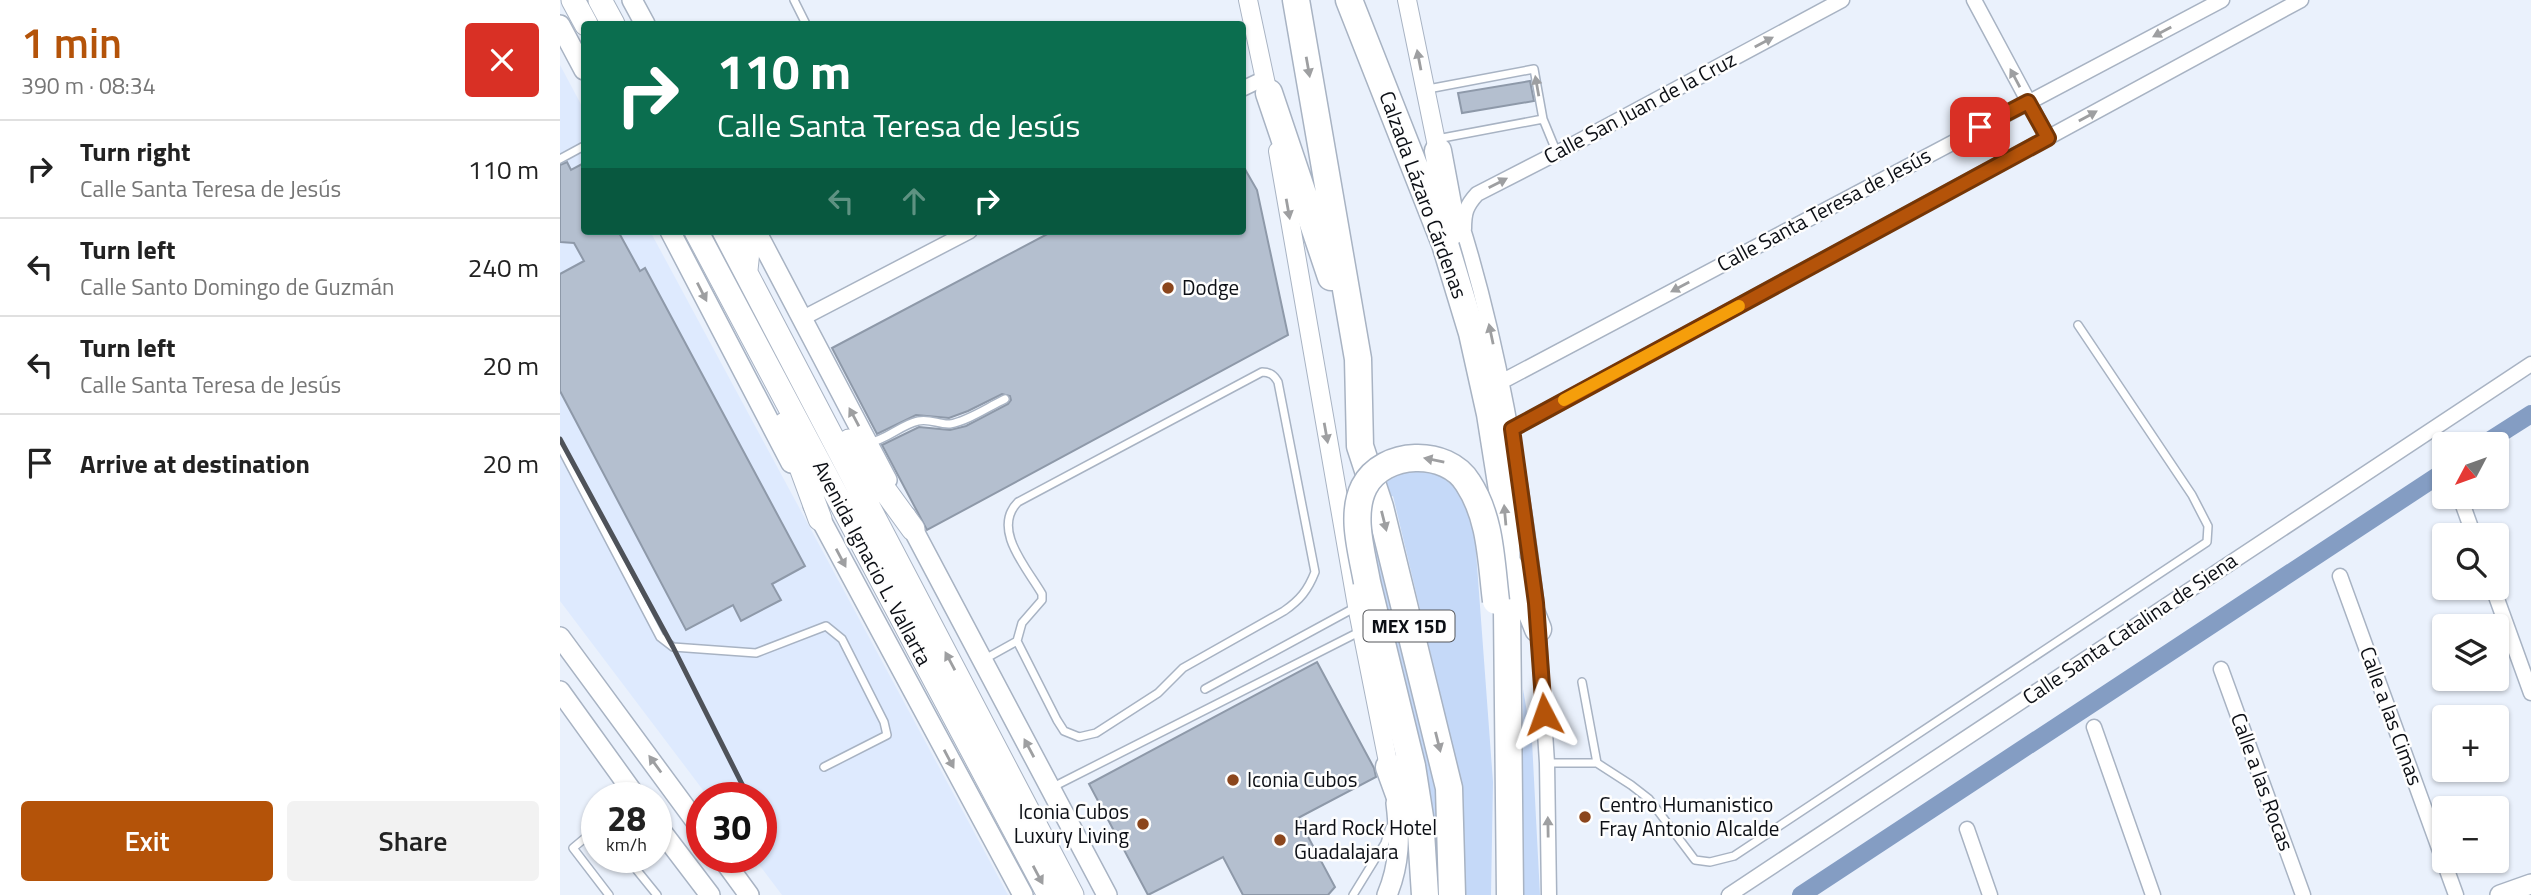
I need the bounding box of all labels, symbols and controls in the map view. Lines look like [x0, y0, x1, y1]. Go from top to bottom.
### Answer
text: 1 min [21, 10, 122, 74]
button: close [465, 23, 539, 97]
one-way arrow [2152, 26, 2172, 37]
text: 110 m [717, 33, 851, 108]
one-way arrow [1754, 36, 1774, 48]
street label: Calle San Juan de la Cruz [1538, 43, 1741, 171]
icon: right [602, 49, 693, 140]
one-way arrow [1414, 49, 1425, 71]
one-way arrow [1302, 56, 1313, 78]
text: 390 m · 08:34 [21, 68, 156, 103]
one-way arrow [2010, 68, 2021, 88]
one-way arrow [1532, 75, 1543, 97]
street label: Calzada Lázaro Cárdenas [1371, 86, 1476, 303]
pin [1950, 97, 2010, 157]
text: Calle Santa Teresa de Jesús [717, 101, 1080, 149]
icon: arrive [1961, 108, 1999, 146]
one-way arrow [2079, 110, 2098, 122]
text: Turn right [80, 132, 191, 171]
street label: Calle Santa Teresa de Jesús [1711, 139, 1936, 279]
icon: right [21, 150, 59, 188]
text: 110 m [468, 150, 539, 189]
text: Calle Santa Teresa de Jesús [80, 171, 341, 206]
one-way arrow [1488, 177, 1508, 188]
icon: left [822, 182, 860, 220]
icon: ahead [895, 182, 933, 220]
icon: right [968, 182, 1006, 220]
one-way arrow [1283, 198, 1294, 220]
text: Turn left [80, 230, 175, 269]
icon: left [21, 248, 59, 286]
text: 240 m [468, 248, 539, 287]
text: Calle Santo Domingo de Guzmán [80, 269, 394, 304]
place label: Dodge [1182, 271, 1239, 303]
marker: Dodge [1160, 280, 1176, 296]
one-way arrow [1669, 281, 1689, 293]
one-way arrow [695, 282, 707, 302]
one-way arrow [1485, 323, 1496, 345]
text: Turn left [80, 328, 175, 367]
icon: left [21, 346, 59, 384]
text: 20 m [482, 346, 539, 385]
text: Calle Santa Teresa de Jesús [80, 367, 341, 402]
one-way arrow [848, 407, 860, 427]
one-way arrow [1321, 422, 1332, 444]
north arrow [2432, 432, 2510, 509]
map controls [2432, 432, 2509, 873]
icon: arrive [21, 444, 59, 482]
text: Arrive at destination [80, 444, 310, 483]
text: 20 m [482, 444, 539, 483]
street label: Avenida Ignacio L. Vallarta [805, 454, 941, 671]
one-way arrow [1423, 454, 1445, 465]
one-way arrow [1499, 504, 1510, 526]
one-way arrow [1379, 510, 1390, 532]
button: search [2432, 523, 2509, 600]
street label: Calle Santa Catalina de Siena [2016, 544, 2244, 712]
one-way arrow [835, 549, 847, 568]
road number: MEX 15D [1364, 610, 1454, 642]
button: layers [2432, 614, 2509, 691]
street label: Calle a las Cimas [2352, 642, 2432, 790]
one-way arrow [945, 651, 956, 671]
position arrow [1507, 677, 1581, 751]
button: + [2432, 705, 2509, 782]
street label: Calle a las Rocas [2223, 708, 2303, 855]
one-way arrow [1433, 731, 1444, 753]
one-way arrow [1024, 738, 1035, 758]
one-way arrow [943, 749, 955, 768]
one-way arrow [648, 755, 662, 773]
place label: Iconia Cubos [1247, 763, 1357, 795]
marker: Iconia Cubos [1225, 772, 1241, 788]
speed limit sign: 30 [686, 782, 777, 873]
place label: Centro Humanistico Fray Antonio Alcalde [1599, 788, 1779, 844]
text: 28 [607, 791, 646, 845]
place label: Iconia Cubos Luxury Living [1014, 795, 1129, 851]
button: − [2432, 796, 2509, 873]
button: Exit [21, 801, 273, 881]
button: Share [287, 801, 539, 881]
marker: Centro Humanistico Fray Antonio Alcalde [1577, 809, 1593, 825]
place label: Hard Rock Hotel Guadalajara [1294, 811, 1437, 867]
marker: Iconia Cubos Luxury Living [1135, 816, 1151, 832]
one-way arrow [1542, 816, 1554, 838]
text: km/h [606, 831, 647, 858]
marker: Hard Rock Hotel Guadalajara [1272, 832, 1288, 848]
one-way arrow [1033, 865, 1044, 885]

